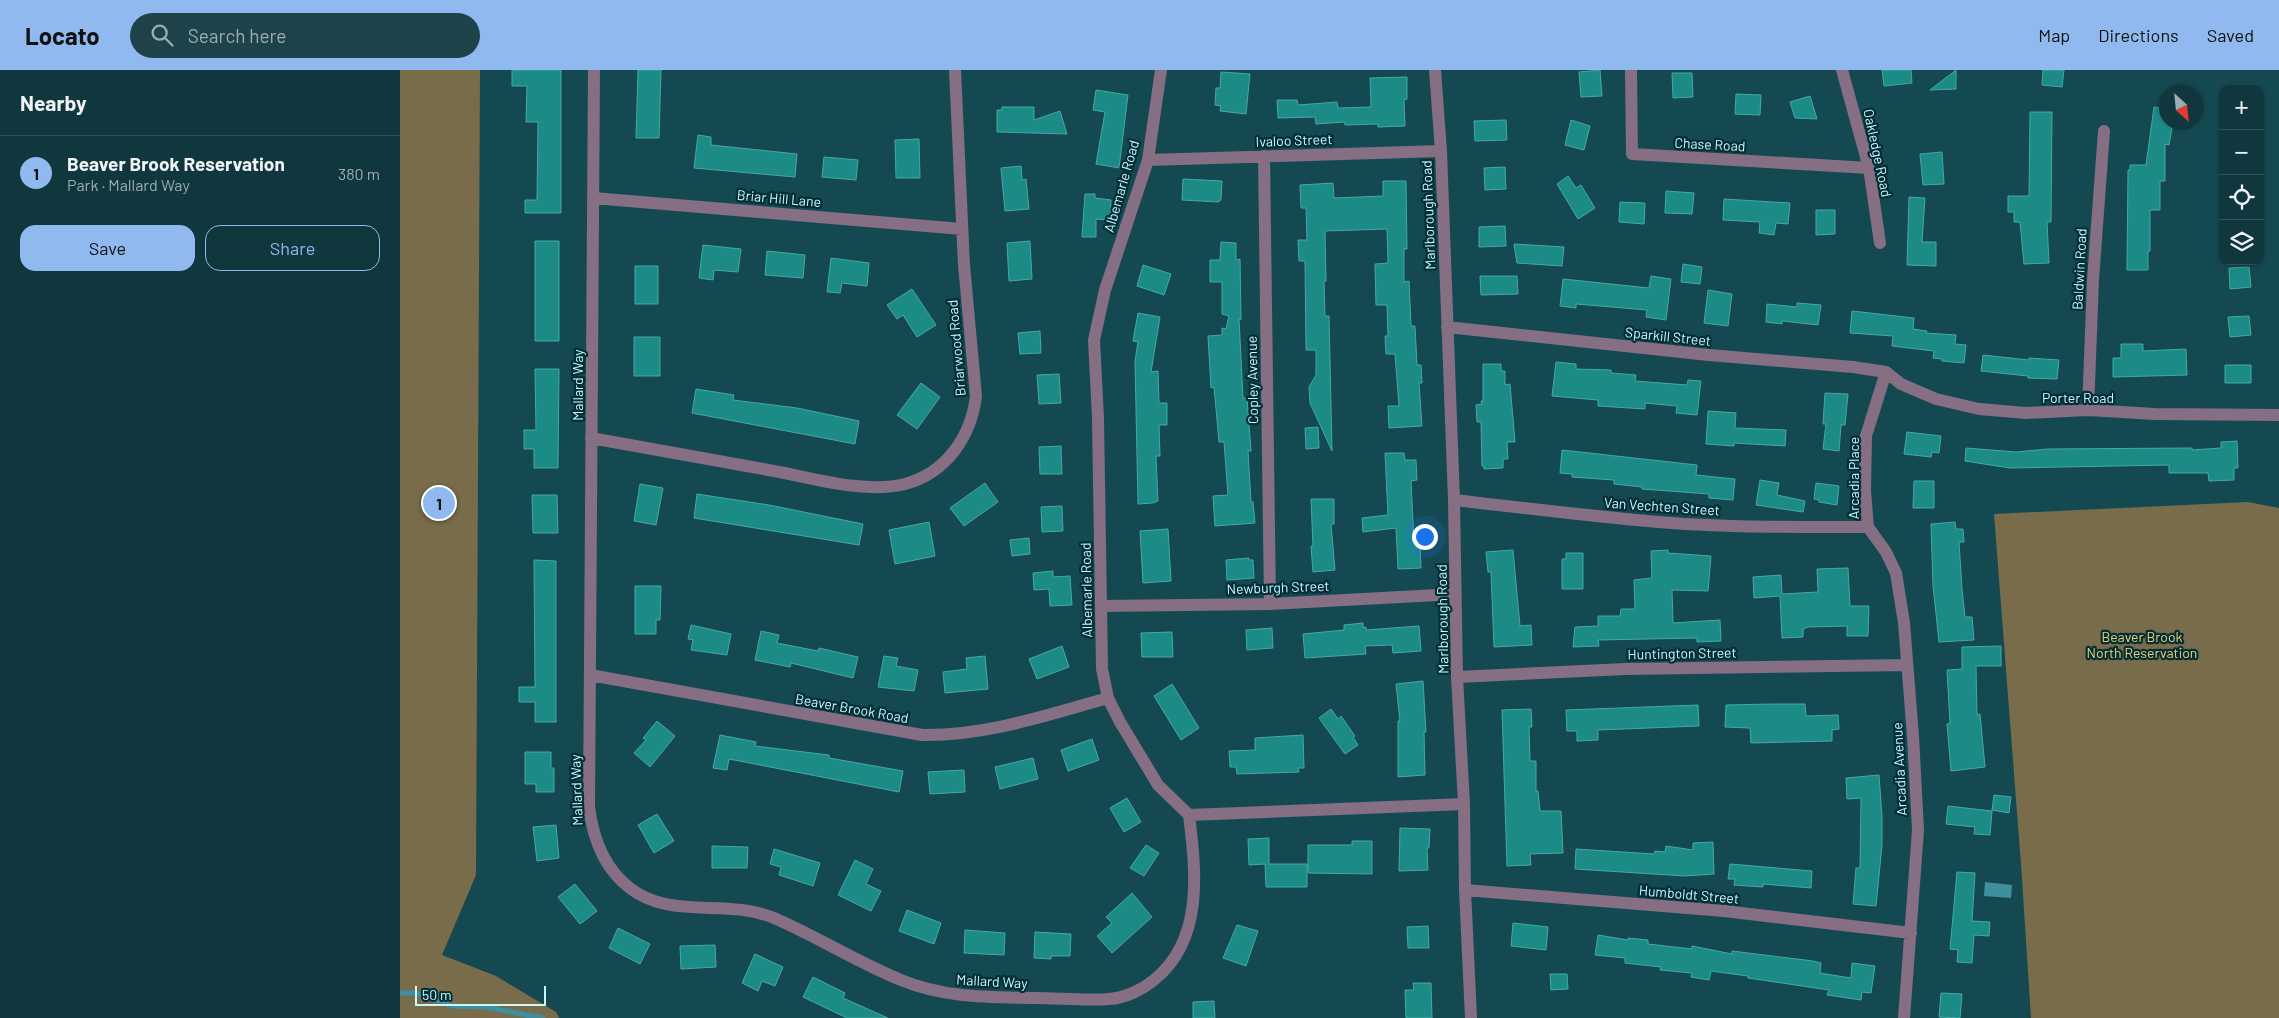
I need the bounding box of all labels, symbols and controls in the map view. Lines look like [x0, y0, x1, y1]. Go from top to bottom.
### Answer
search box [130, 13, 480, 58]
text: Locato [25, 21, 100, 50]
icon: search [148, 21, 176, 49]
text: Search here [188, 24, 286, 47]
text: Map [2038, 24, 2070, 46]
text: Directions [2098, 24, 2179, 46]
text: Saved [2207, 24, 2254, 46]
north arrow [2159, 85, 2204, 130]
map controls [2219, 85, 2264, 265]
button: + [2219, 85, 2264, 130]
text: Nearby [20, 90, 86, 115]
street label: Oakledge Road [1860, 107, 1896, 199]
street label: Ivaloo Street [1255, 130, 1333, 150]
button: − [2219, 130, 2264, 175]
street label: Chase Road [1674, 134, 1746, 154]
street label: Albemarle Road [1100, 138, 1142, 234]
text: Beaver Brook Reservation [67, 152, 285, 175]
street label: Marlborough Road [1418, 160, 1438, 270]
text: 1 [33, 164, 39, 183]
text: 380 m [338, 164, 380, 183]
text: Park · Mallard Way [67, 175, 190, 194]
button: locate [2219, 175, 2264, 220]
street label: Briar Hill Lane [736, 186, 822, 210]
button: layers [2219, 220, 2264, 265]
button: Save [20, 225, 195, 271]
button: Share [205, 225, 380, 271]
street label: Baldwin Road [2068, 228, 2090, 310]
street label: Briarwood Road [943, 299, 969, 397]
street label: Sparkill Street [1624, 323, 1712, 349]
street label: Copley Avenue [1243, 336, 1261, 424]
street label: Mallard Way [569, 349, 586, 421]
street label: Porter Road [2042, 389, 2114, 406]
street label: Arcadia Place [1845, 437, 1862, 519]
pin: 1 [423, 484, 455, 522]
street label: Van Vechten Street [1604, 493, 1720, 519]
your location [1412, 524, 1438, 550]
street label: Albemarle Road [1077, 542, 1095, 638]
street label: Marlborough Road [1433, 564, 1451, 674]
street label: Newburgh Street [1226, 577, 1330, 597]
park label: Beaver Brook North Reservation [2087, 628, 2197, 661]
street label: Huntington Street [1627, 644, 1737, 662]
street label: Beaver Brook Road [794, 690, 910, 726]
street label: Arcadia Avenue [1888, 722, 1910, 816]
street label: Mallard Way [566, 753, 586, 826]
street label: Humboldt Street [1638, 881, 1740, 907]
street label: Mallard Way [956, 971, 1029, 991]
scale bar [415, 983, 546, 1006]
text: 50 m [422, 986, 451, 1003]

